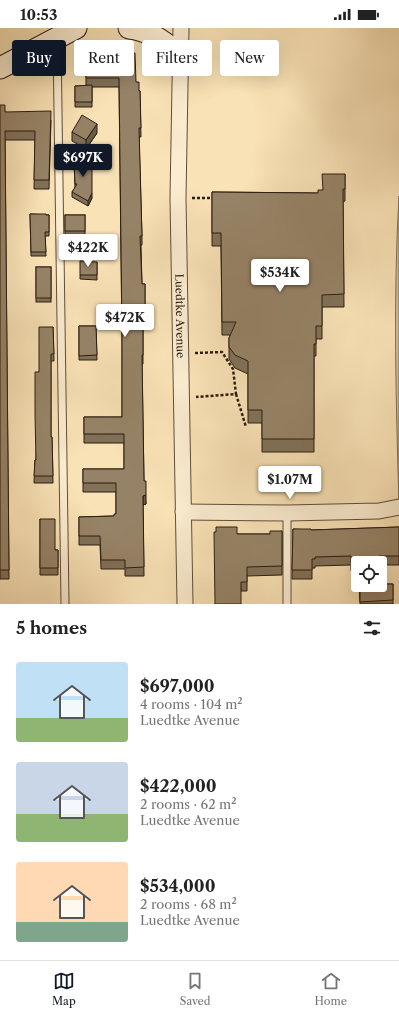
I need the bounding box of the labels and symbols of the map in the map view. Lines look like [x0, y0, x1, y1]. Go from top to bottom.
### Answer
pin: $697K [55, 144, 111, 178]
pin: $422K [60, 234, 116, 268]
pin: $534K [252, 259, 308, 293]
street label: Luedtke Avenue [172, 274, 188, 358]
pin: $472K [97, 304, 153, 338]
pin: $1.07M [257, 466, 323, 500]

